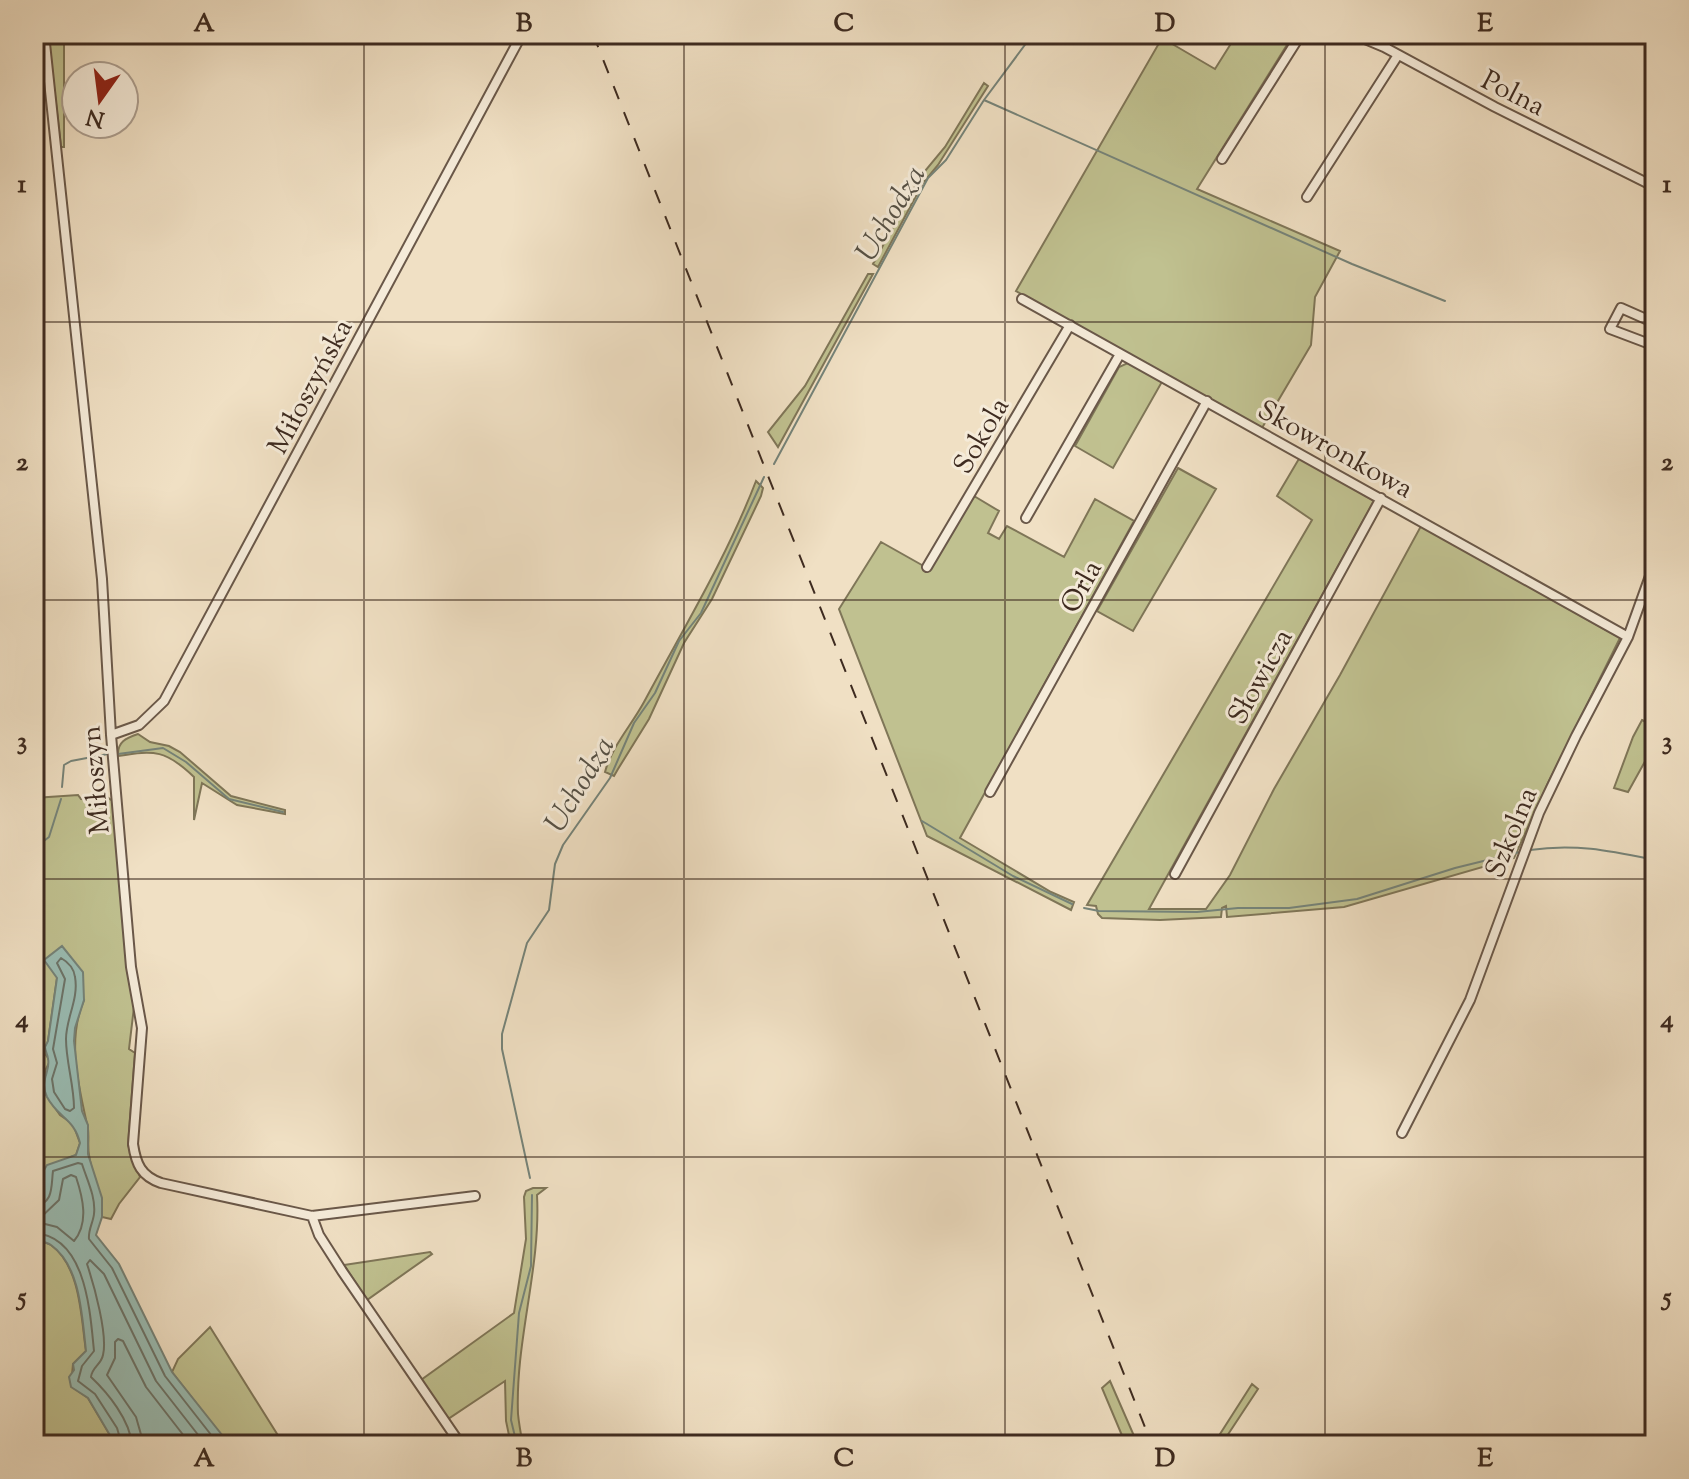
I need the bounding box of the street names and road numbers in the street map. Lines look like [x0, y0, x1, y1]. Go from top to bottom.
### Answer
street label: Polna [1474, 62, 1552, 128]
street label: Miłoszyńska [259, 313, 364, 462]
street label: Sokola [945, 391, 1021, 482]
street label: Skowronkowa [1249, 391, 1420, 510]
street label: Orla [1052, 554, 1113, 621]
street label: Słowicza [1219, 622, 1304, 732]
street label: Miłoszyn [72, 724, 122, 836]
street label: Szkolna [1477, 782, 1549, 884]

